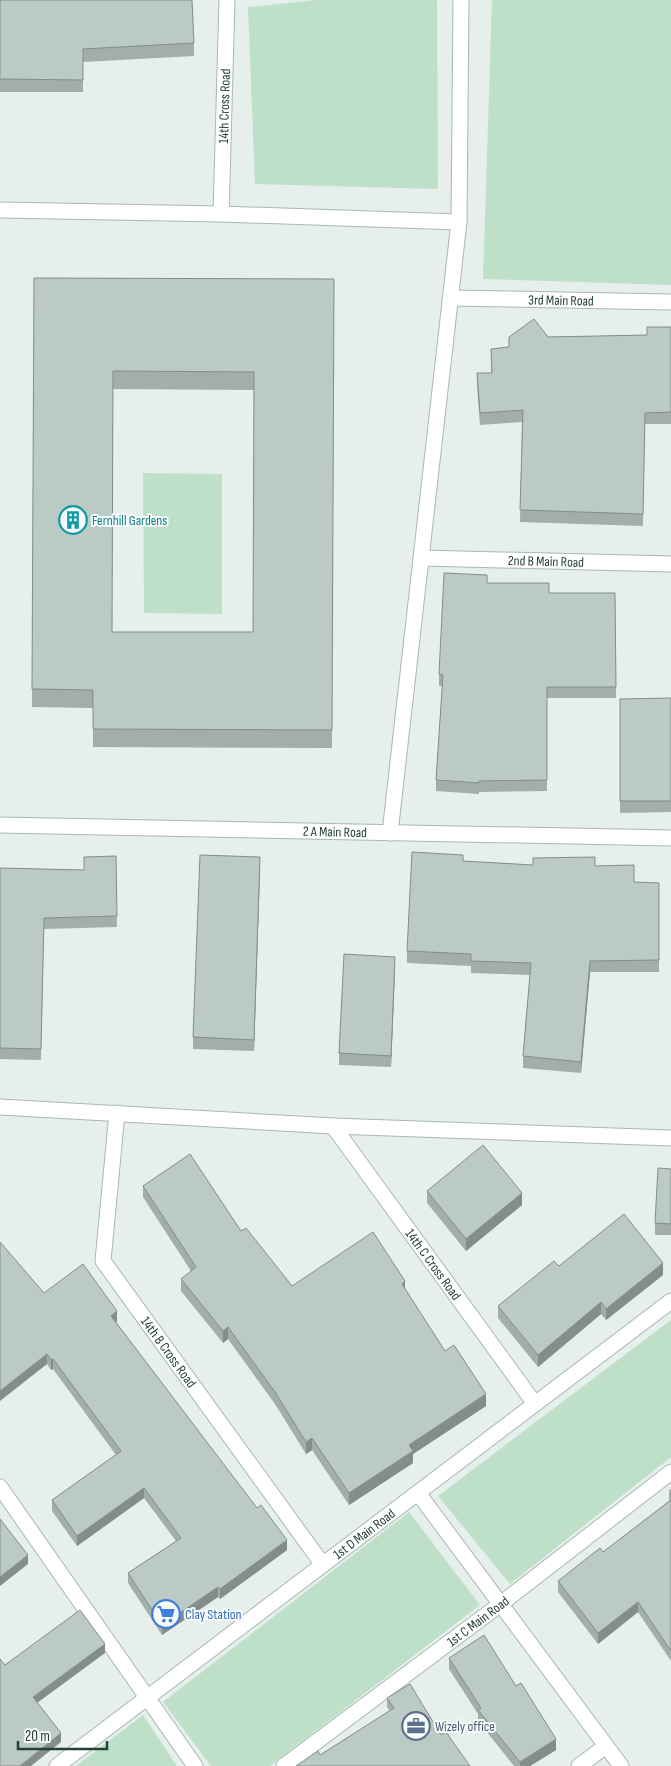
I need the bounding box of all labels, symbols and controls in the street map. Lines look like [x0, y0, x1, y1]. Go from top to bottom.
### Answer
street label: 14th Cross Road [214, 68, 234, 144]
street label: 3rd Main Road [528, 291, 594, 309]
building icon: Fernhill Gardens [58, 505, 88, 535]
place label: Fernhill Gardens [92, 512, 167, 529]
street label: 2nd B Main Road [508, 552, 584, 570]
street label: 2 A Main Road [303, 822, 367, 841]
street label: 14th C Cross Road [402, 1225, 465, 1303]
street label: 14th B Cross Road [137, 1313, 200, 1391]
street label: 1st D Main Road [329, 1505, 398, 1563]
street label: 1st C Main Road [443, 1592, 512, 1650]
supermarket icon: Clay Station [151, 1599, 181, 1629]
place label: Clay Station [185, 1606, 242, 1623]
office icon: Wizely office [401, 1711, 431, 1741]
scale bar [18, 1718, 106, 1750]
place label: Wizely office [435, 1718, 495, 1735]
text: 20 m [25, 1727, 50, 1746]

